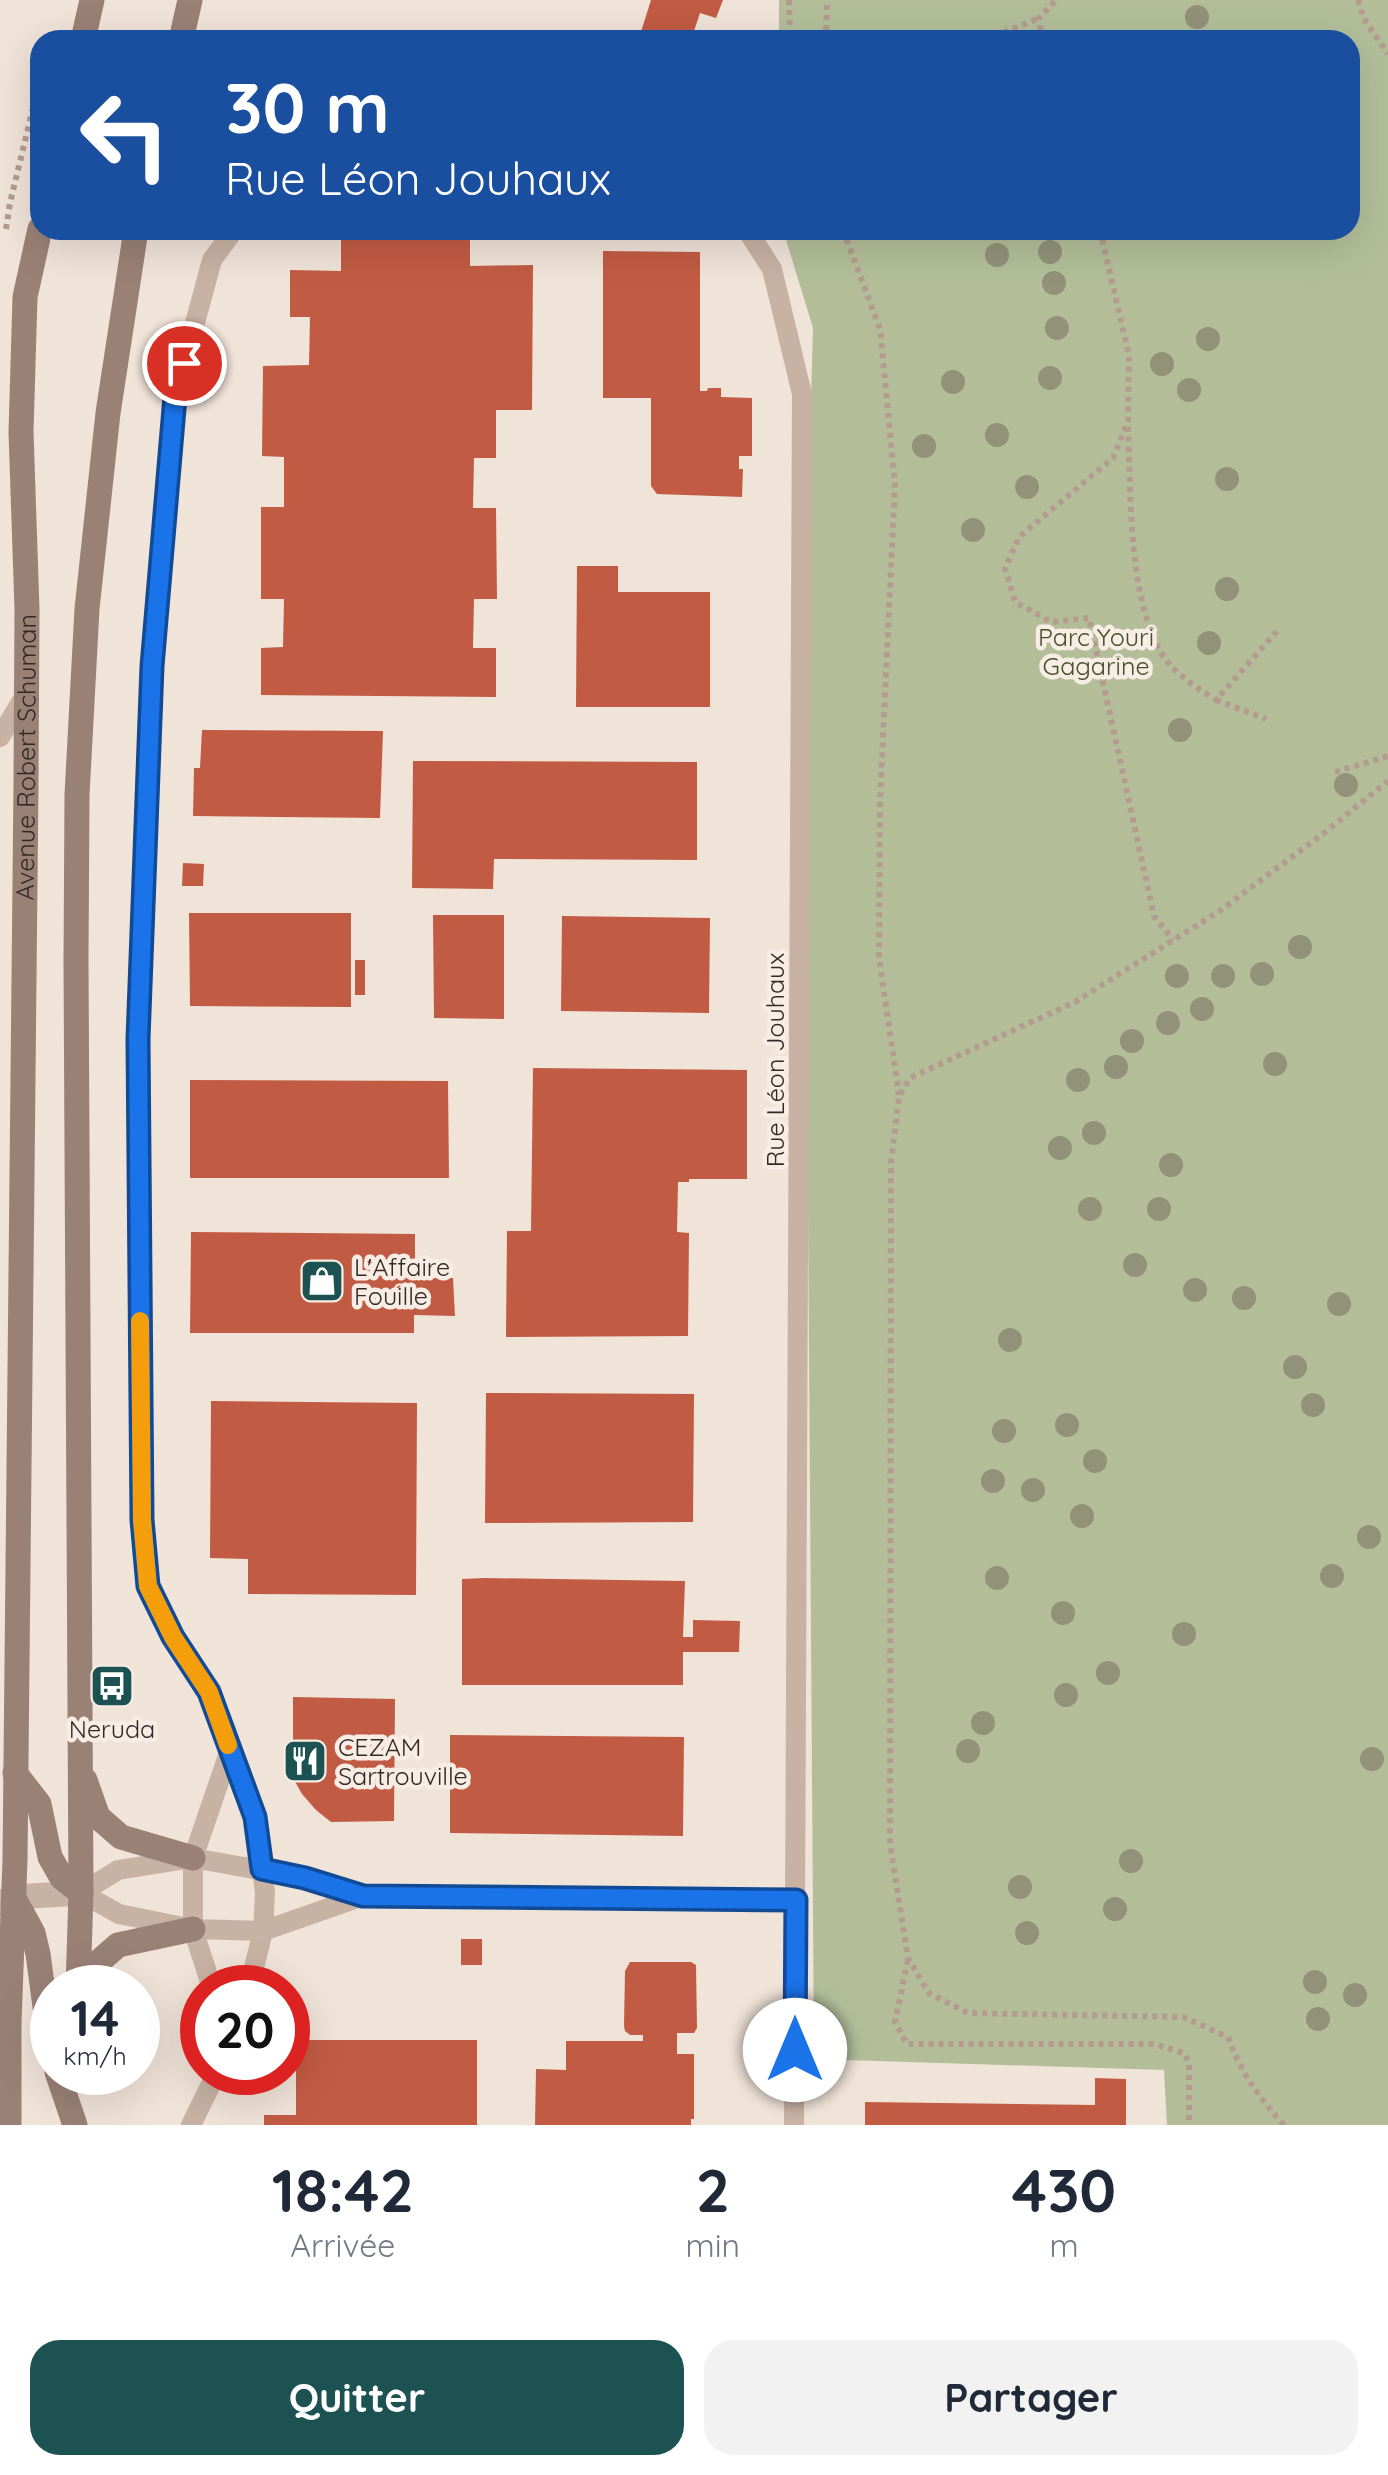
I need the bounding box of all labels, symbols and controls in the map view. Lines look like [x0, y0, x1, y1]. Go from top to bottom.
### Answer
text: 30 m [225, 63, 390, 151]
icon: left [60, 70, 190, 200]
text: Rue Léon Jouhaux [225, 150, 611, 206]
pin [142, 321, 227, 406]
icon: arrive [157, 336, 212, 391]
street label: Avenue Robert Schuman [9, 614, 42, 900]
park label: Parc Youri Gagarine [1038, 621, 1154, 681]
street label: Rue Léon Jouhaux [759, 953, 790, 1167]
place label: L'Affaire Fouille [354, 1251, 450, 1311]
shop icon: L'Affaire Fouille [299, 1258, 345, 1304]
bus stop icon: Neruda [89, 1663, 135, 1709]
place label: Neruda [69, 1713, 155, 1744]
place label: CEZAM Sartrouville [338, 1731, 468, 1791]
restaurant icon: CEZAM Sartrouville [282, 1738, 328, 1784]
speed limit sign: 20 [180, 1965, 310, 2095]
text: 14 [71, 1986, 119, 2049]
position arrow [743, 1998, 847, 2102]
text: km/h [63, 2040, 127, 2071]
text: 18:42 [272, 2152, 414, 2227]
text: 2 [696, 2152, 730, 2227]
text: 430 [1012, 2152, 1116, 2227]
text: Arrivée [290, 2225, 395, 2265]
text: min [686, 2225, 740, 2265]
text: m [1049, 2225, 1079, 2265]
button: Quitter [30, 2340, 684, 2455]
button: Partager [704, 2340, 1358, 2455]

